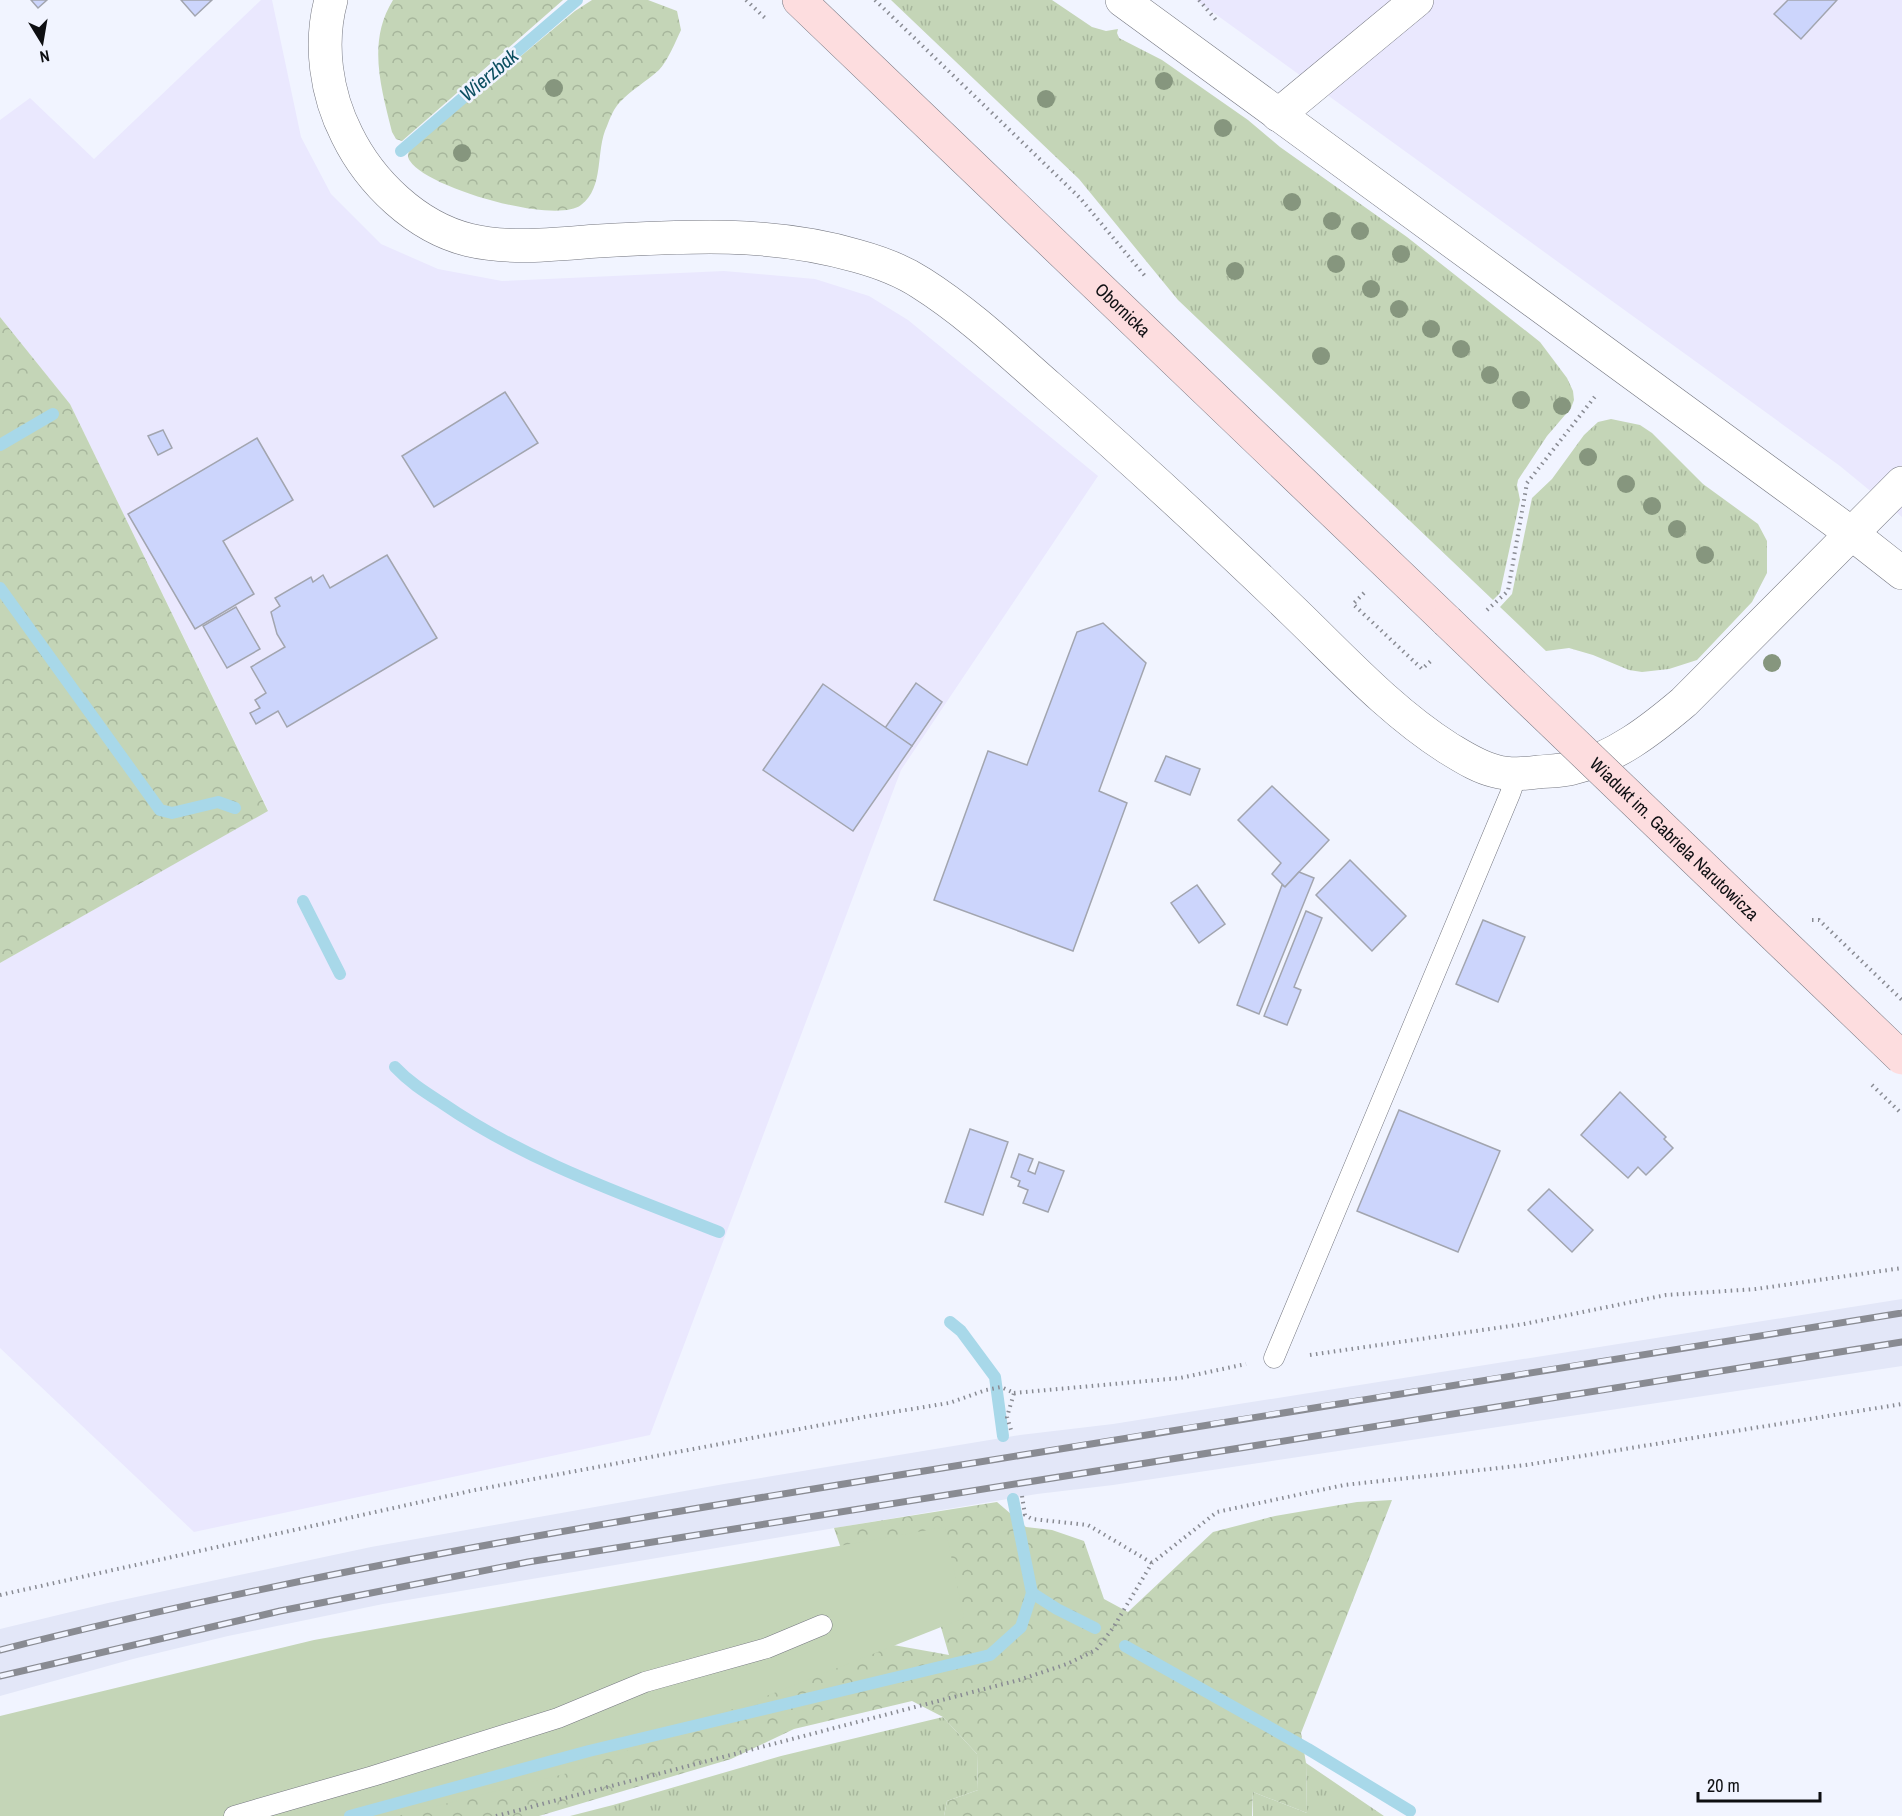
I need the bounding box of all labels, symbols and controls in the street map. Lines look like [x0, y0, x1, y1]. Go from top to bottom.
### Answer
north arrow [12, 12, 72, 72]
water label: Wierzbak [454, 42, 524, 107]
text: N [38, 45, 52, 68]
street label: Obornicka [1090, 277, 1156, 342]
street label: Wiadukt im. Gabriela Narutowicza [1584, 752, 1765, 926]
scale bar [1698, 1765, 1820, 1803]
text: 20 m [1707, 1773, 1740, 1798]

